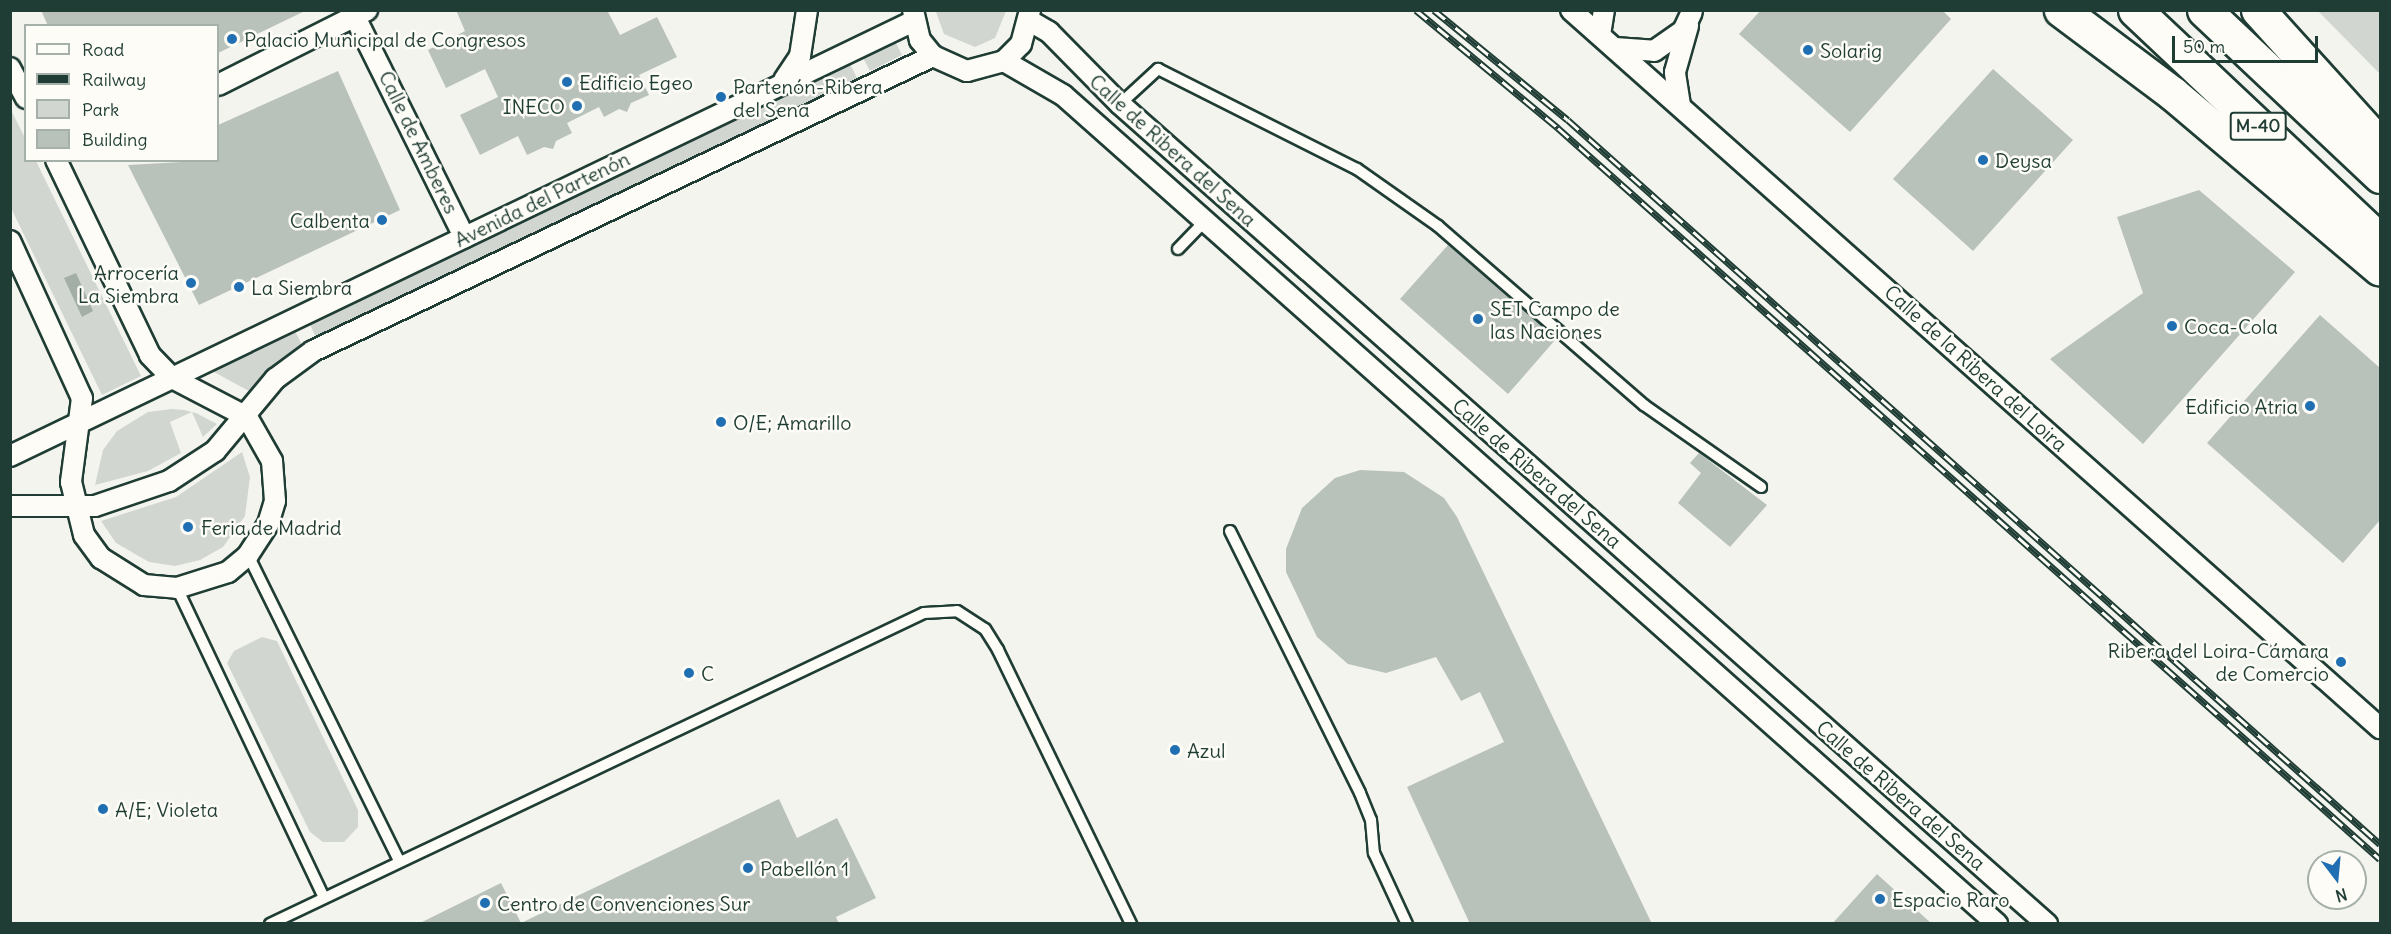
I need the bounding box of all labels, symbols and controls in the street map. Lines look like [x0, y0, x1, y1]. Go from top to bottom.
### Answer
legend [24, 24, 219, 162]
scale bar [2175, 24, 2320, 62]
place label: Palacio Municipal de Congresos [244, 27, 526, 51]
marker: Palacio Municipal de Congresos [225, 32, 239, 46]
text: 50 m [2183, 35, 2225, 58]
text: Road [82, 38, 124, 61]
place label: Solarig [1820, 38, 1882, 62]
marker: Solarig [1801, 43, 1815, 57]
street label: Calle de Amberes [374, 67, 464, 217]
text: Railway [82, 68, 146, 91]
street label: Calle de Ribera del Sena [1085, 69, 1261, 231]
place label: Edificio Egeo [579, 70, 693, 94]
place label: Partenón-Ribera del Sena [733, 74, 883, 121]
marker: Edificio Egeo [560, 75, 574, 89]
marker: Partenón-Ribera del Sena [714, 90, 728, 104]
place label: INECO [503, 94, 565, 118]
text: Park [82, 98, 119, 121]
marker: INECO [570, 99, 584, 113]
road number: M-40 [2230, 111, 2286, 141]
text: Building [82, 128, 147, 151]
street label: Avenida del Partenón [451, 146, 633, 252]
place label: Deysa [1995, 148, 2052, 172]
marker: Deysa [1976, 153, 1990, 167]
place label: Calbenta [290, 208, 370, 232]
marker: Calbenta [375, 213, 389, 227]
place label: Arrocería La Siembra [78, 260, 179, 307]
place label: La Siembra [251, 275, 352, 299]
marker: Arrocería La Siembra [184, 276, 198, 290]
marker: La Siembra [232, 280, 246, 294]
street label: Calle de la Ribera del Loira [1880, 280, 2072, 456]
place label: SET Campo de las Naciones [1490, 296, 1620, 343]
marker: SET Campo de las Naciones [1471, 312, 1485, 326]
place label: Coca-Cola [2184, 314, 2278, 338]
marker: Coca-Cola [2165, 319, 2179, 333]
street label: Calle de Ribera del Sena [1448, 393, 1626, 553]
place label: Edificio Atria [2185, 394, 2298, 418]
marker: Edificio Atria [2303, 399, 2317, 413]
place label: O/E; Amarillo [733, 410, 851, 434]
marker: O/E; Amarillo [714, 415, 728, 429]
place label: Feria de Madrid [201, 515, 342, 539]
marker: Feria de Madrid [179, 518, 197, 536]
place label: Ribera del Loira-Cámara de Comercio [2107, 638, 2329, 685]
marker: Ribera del Loira-Cámara de Comercio [2334, 655, 2348, 669]
place label: C [701, 661, 714, 685]
marker: C [682, 666, 696, 680]
street label: Calle de Ribera del Sena [1812, 715, 1990, 875]
place label: Azul [1187, 738, 1226, 762]
marker: Azul [1168, 743, 1182, 757]
place label: A/E; Violeta [115, 797, 218, 821]
marker: A/E; Violeta [96, 802, 110, 816]
north arrow [2307, 850, 2367, 910]
place label: Pabellón 1 [760, 856, 849, 880]
marker: Pabellón 1 [741, 861, 755, 875]
text: N [2333, 884, 2349, 907]
place label: Espacio Raro [1892, 887, 2009, 911]
place label: Centro de Convenciones Sur [497, 891, 750, 915]
marker: Espacio Raro [1873, 892, 1887, 906]
marker: Centro de Convenciones Sur [478, 896, 492, 910]

